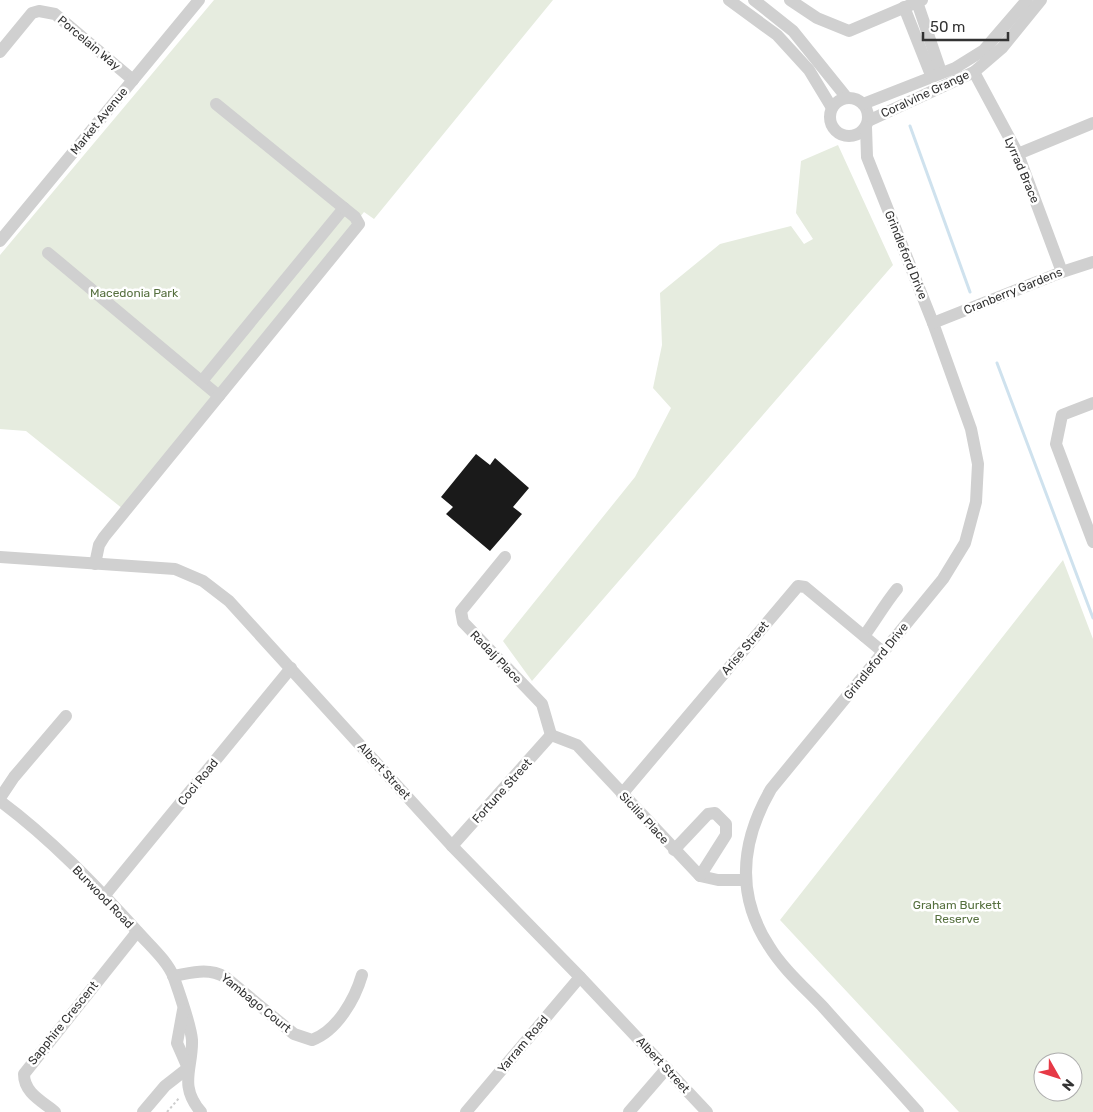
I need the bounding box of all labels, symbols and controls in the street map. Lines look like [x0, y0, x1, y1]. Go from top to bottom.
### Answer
scale bar [923, 10, 1008, 42]
street label: Porcelain Way [55, 13, 123, 73]
text: 50 m [930, 18, 965, 36]
street label: Coralvine Grange [879, 67, 972, 121]
street label: Market Avenue [68, 84, 131, 158]
street label: Lyrrad Brace [1002, 135, 1042, 205]
street label: Grindleford Drive [882, 209, 930, 302]
street label: Cranberry Gardens [962, 265, 1064, 317]
park label: Macedonia Park [90, 286, 179, 300]
street label: Arise Street [718, 618, 772, 678]
street label: Grindleford Drive [841, 620, 911, 702]
street label: Radalj Place [467, 628, 525, 686]
street label: Albert Street [355, 740, 413, 803]
street label: Coci Road [175, 756, 221, 808]
street label: Fortune Street [469, 756, 535, 826]
street label: Sicilia Place [616, 789, 672, 847]
street label: Burwood Road [70, 863, 136, 931]
park label: Graham Burkett Reserve [913, 898, 1002, 926]
street label: Yambago Court [218, 970, 294, 1036]
street label: Sapphire Crescent [25, 978, 101, 1068]
street label: Yarram Road [495, 1012, 551, 1076]
street label: Albert Street [633, 1034, 693, 1096]
north arrow [1033, 1052, 1083, 1102]
text: N [1058, 1076, 1077, 1094]

